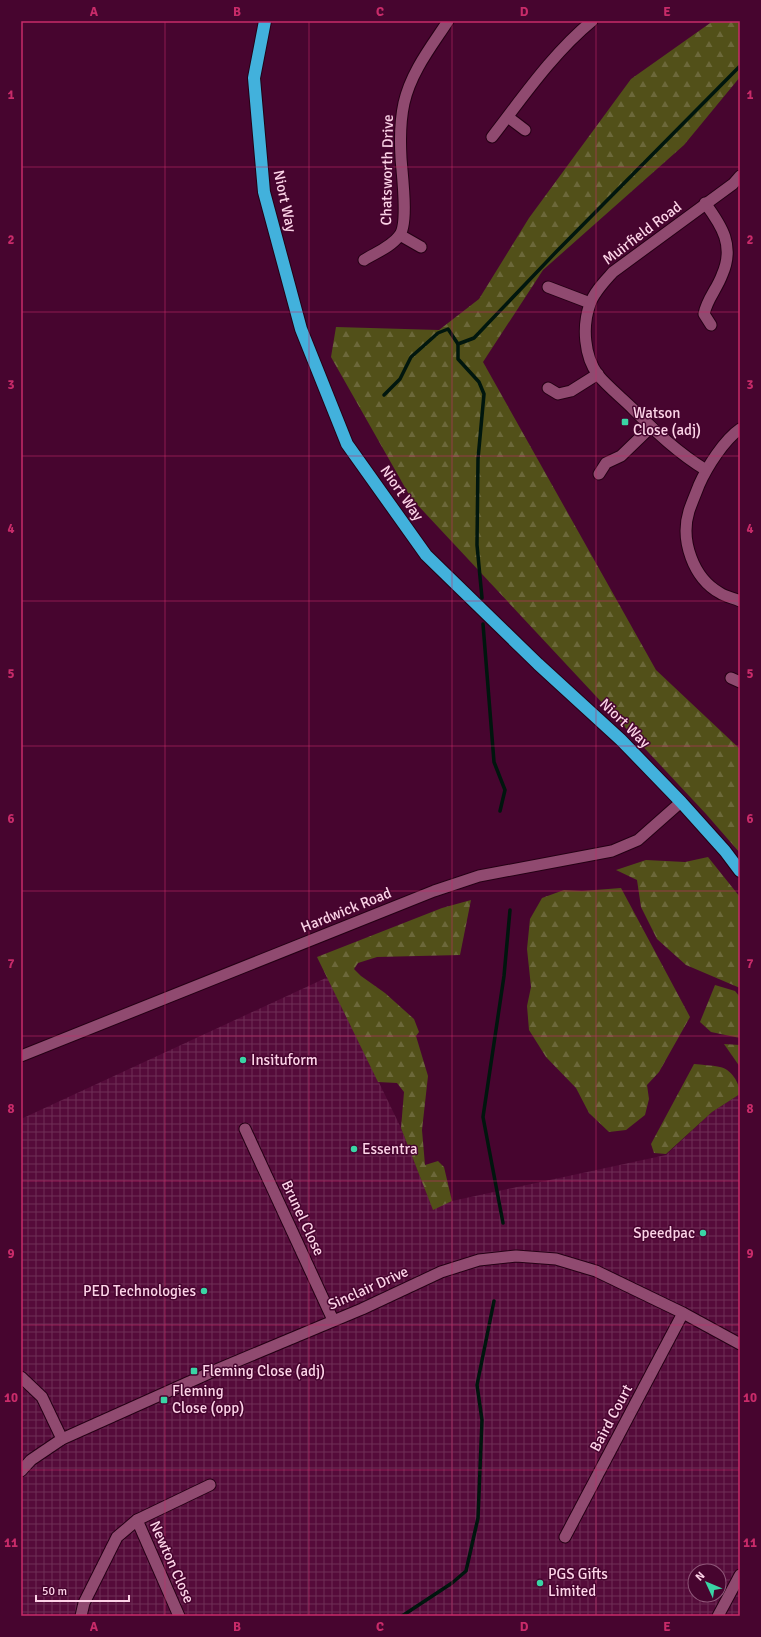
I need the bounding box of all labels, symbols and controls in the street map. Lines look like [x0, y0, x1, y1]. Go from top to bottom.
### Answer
text: A [90, 4, 99, 20]
text: B [233, 4, 241, 20]
text: C [376, 4, 384, 20]
text: D [520, 4, 529, 20]
text: E [663, 4, 671, 20]
text: 1 [7, 87, 15, 103]
text: 1 [746, 87, 754, 103]
street label: Chatsworth Drive [377, 114, 397, 226]
street label: Niort Way [270, 168, 300, 234]
street label: Muirfield Road [599, 197, 685, 269]
text: 2 [7, 232, 15, 248]
text: 2 [746, 232, 754, 248]
text: 3 [7, 377, 15, 393]
text: 3 [746, 377, 754, 393]
place label: Watson Close (adj) [633, 404, 701, 439]
marker: Watson Close (adj) [620, 417, 630, 427]
street label: Niort Way [377, 462, 427, 524]
text: 4 [7, 521, 15, 537]
text: 4 [746, 521, 754, 537]
text: 5 [7, 666, 15, 682]
text: 5 [746, 666, 754, 682]
street label: Niort Way [596, 695, 654, 751]
text: 6 [7, 811, 15, 827]
text: 6 [746, 811, 754, 827]
street label: Hardwick Road [298, 884, 394, 936]
text: 7 [7, 956, 15, 972]
text: 7 [746, 956, 754, 972]
place label: Insituform [251, 1051, 318, 1069]
marker: Insituform [238, 1055, 248, 1065]
text: 8 [7, 1101, 15, 1117]
text: 8 [746, 1101, 754, 1117]
place label: Essentra [362, 1140, 418, 1158]
marker: Essentra [349, 1144, 359, 1154]
street label: Brunel Close [278, 1177, 328, 1259]
place label: Speedpac [633, 1224, 695, 1242]
marker: Speedpac [698, 1228, 708, 1238]
text: 9 [7, 1246, 15, 1262]
text: 9 [746, 1246, 754, 1262]
street label: Sinclair Drive [325, 1262, 411, 1314]
place label: PED Technologies [83, 1282, 196, 1300]
marker: PED Technologies [199, 1286, 209, 1296]
place label: Fleming Close (adj) [202, 1362, 325, 1380]
marker: Fleming Close (adj) [189, 1366, 199, 1376]
street label: Baird Court [586, 1381, 636, 1455]
place label: Fleming Close (opp) [172, 1382, 244, 1417]
text: 10 [4, 1390, 18, 1406]
text: 10 [743, 1390, 757, 1406]
marker: Fleming Close (opp) [159, 1395, 169, 1405]
street label: Newton Close [146, 1518, 198, 1606]
text: 11 [4, 1535, 18, 1551]
text: 11 [743, 1535, 757, 1551]
north arrow [687, 1563, 727, 1603]
place label: PGS Gifts Limited [548, 1565, 608, 1600]
text: N [693, 1569, 708, 1584]
scale bar [36, 1577, 129, 1603]
marker: PGS Gifts Limited [535, 1578, 545, 1588]
text: 50 m [42, 1584, 67, 1599]
text: A [90, 1619, 99, 1635]
text: B [233, 1619, 241, 1635]
text: C [376, 1619, 384, 1635]
text: D [520, 1619, 529, 1635]
text: E [663, 1619, 671, 1635]

